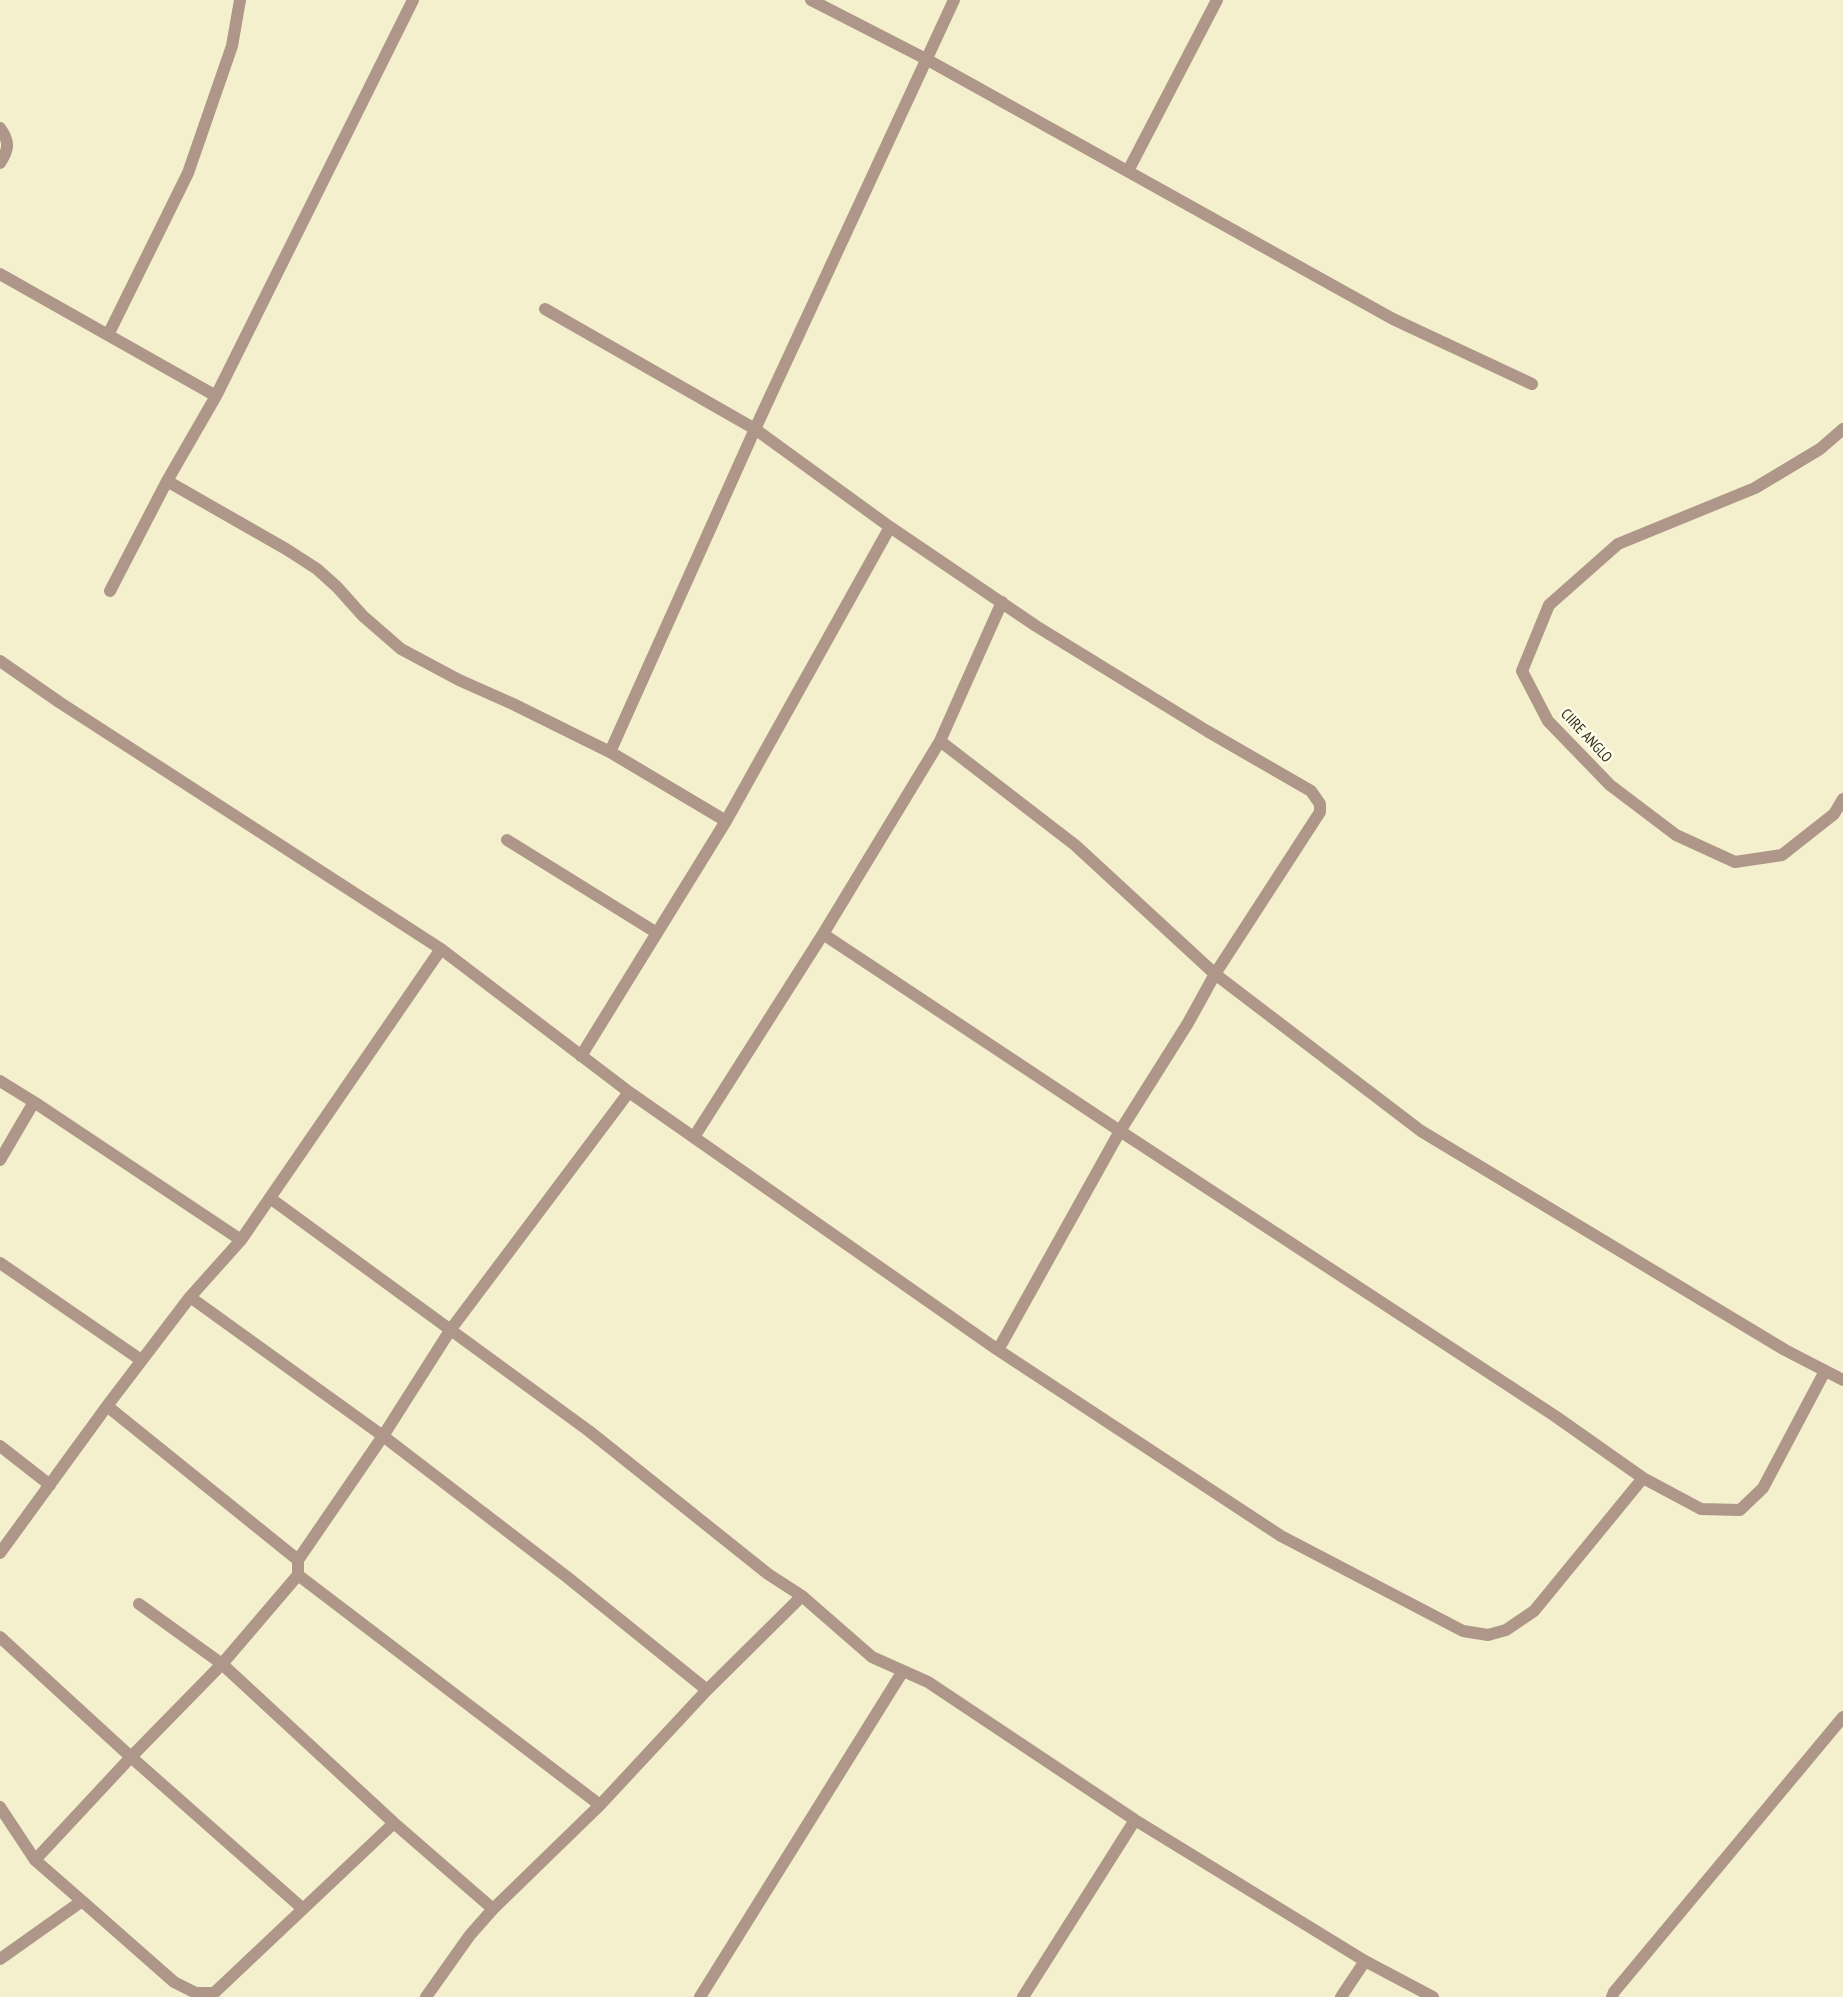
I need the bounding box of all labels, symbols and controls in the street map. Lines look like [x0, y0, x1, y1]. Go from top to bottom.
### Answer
street label: CIIRE ANGLO [1557, 705, 1615, 767]

